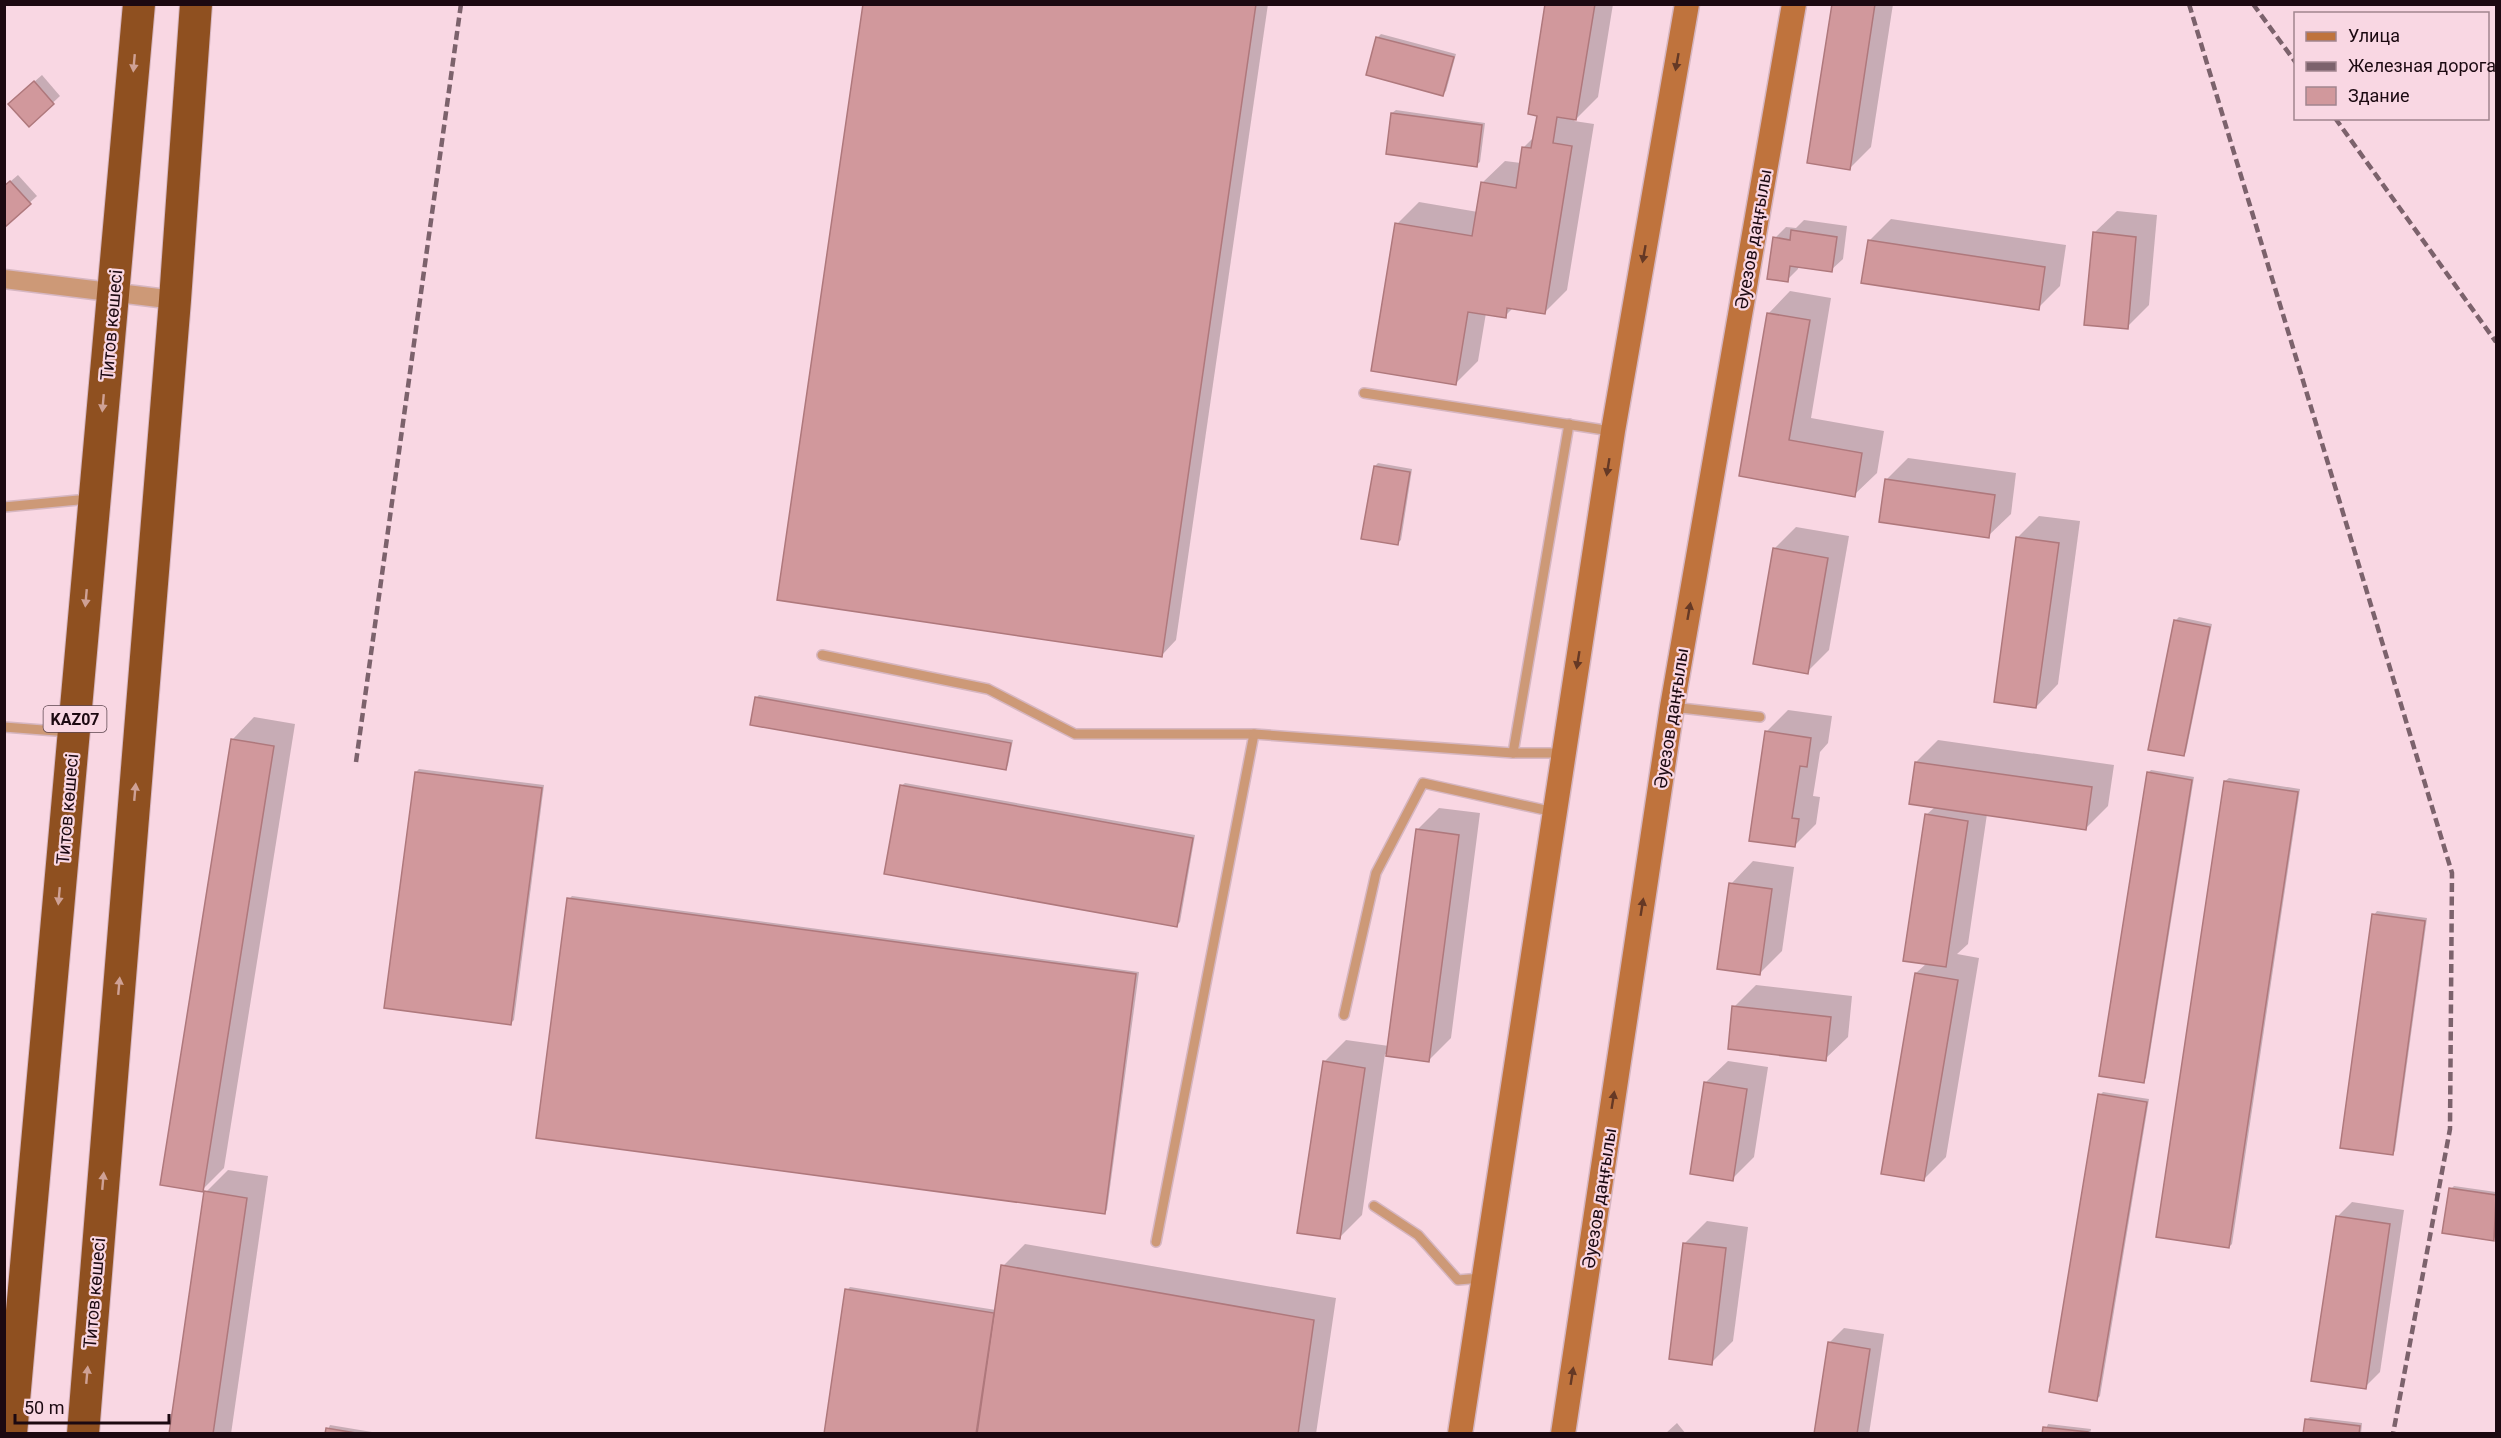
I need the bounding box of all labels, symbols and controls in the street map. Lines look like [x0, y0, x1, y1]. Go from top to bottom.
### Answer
legend [2294, 12, 2489, 120]
text: Улица [2348, 25, 2400, 46]
one-way arrow [129, 53, 139, 72]
one-way arrow [1672, 53, 1681, 72]
text: Железная дорога [2348, 55, 2496, 76]
text: Здание [2348, 85, 2410, 106]
street label: Әуезов даңғылы [1730, 167, 1776, 311]
one-way arrow [1639, 245, 1648, 264]
street label: Титов көшесі [96, 269, 126, 381]
one-way arrow [98, 394, 108, 413]
one-way arrow [1603, 458, 1612, 477]
one-way arrow [81, 588, 91, 607]
one-way arrow [1685, 601, 1694, 620]
street label: Әуезов даңғылы [1650, 646, 1692, 790]
one-way arrow [1573, 651, 1582, 670]
road number: KAZ07 [44, 706, 106, 732]
street label: Титов көшесі [52, 753, 82, 865]
one-way arrow [130, 783, 140, 802]
one-way arrow [54, 887, 64, 906]
one-way arrow [1638, 897, 1647, 916]
one-way arrow [114, 977, 124, 996]
one-way arrow [1609, 1090, 1618, 1109]
street label: Әуезов даңғылы [1578, 1126, 1620, 1270]
one-way arrow [98, 1171, 108, 1190]
street label: Титов көшесі [79, 1237, 109, 1349]
one-way arrow [83, 1366, 92, 1385]
one-way arrow [1568, 1366, 1577, 1385]
scale bar [15, 1387, 170, 1425]
text: 50 m [24, 1397, 64, 1418]

